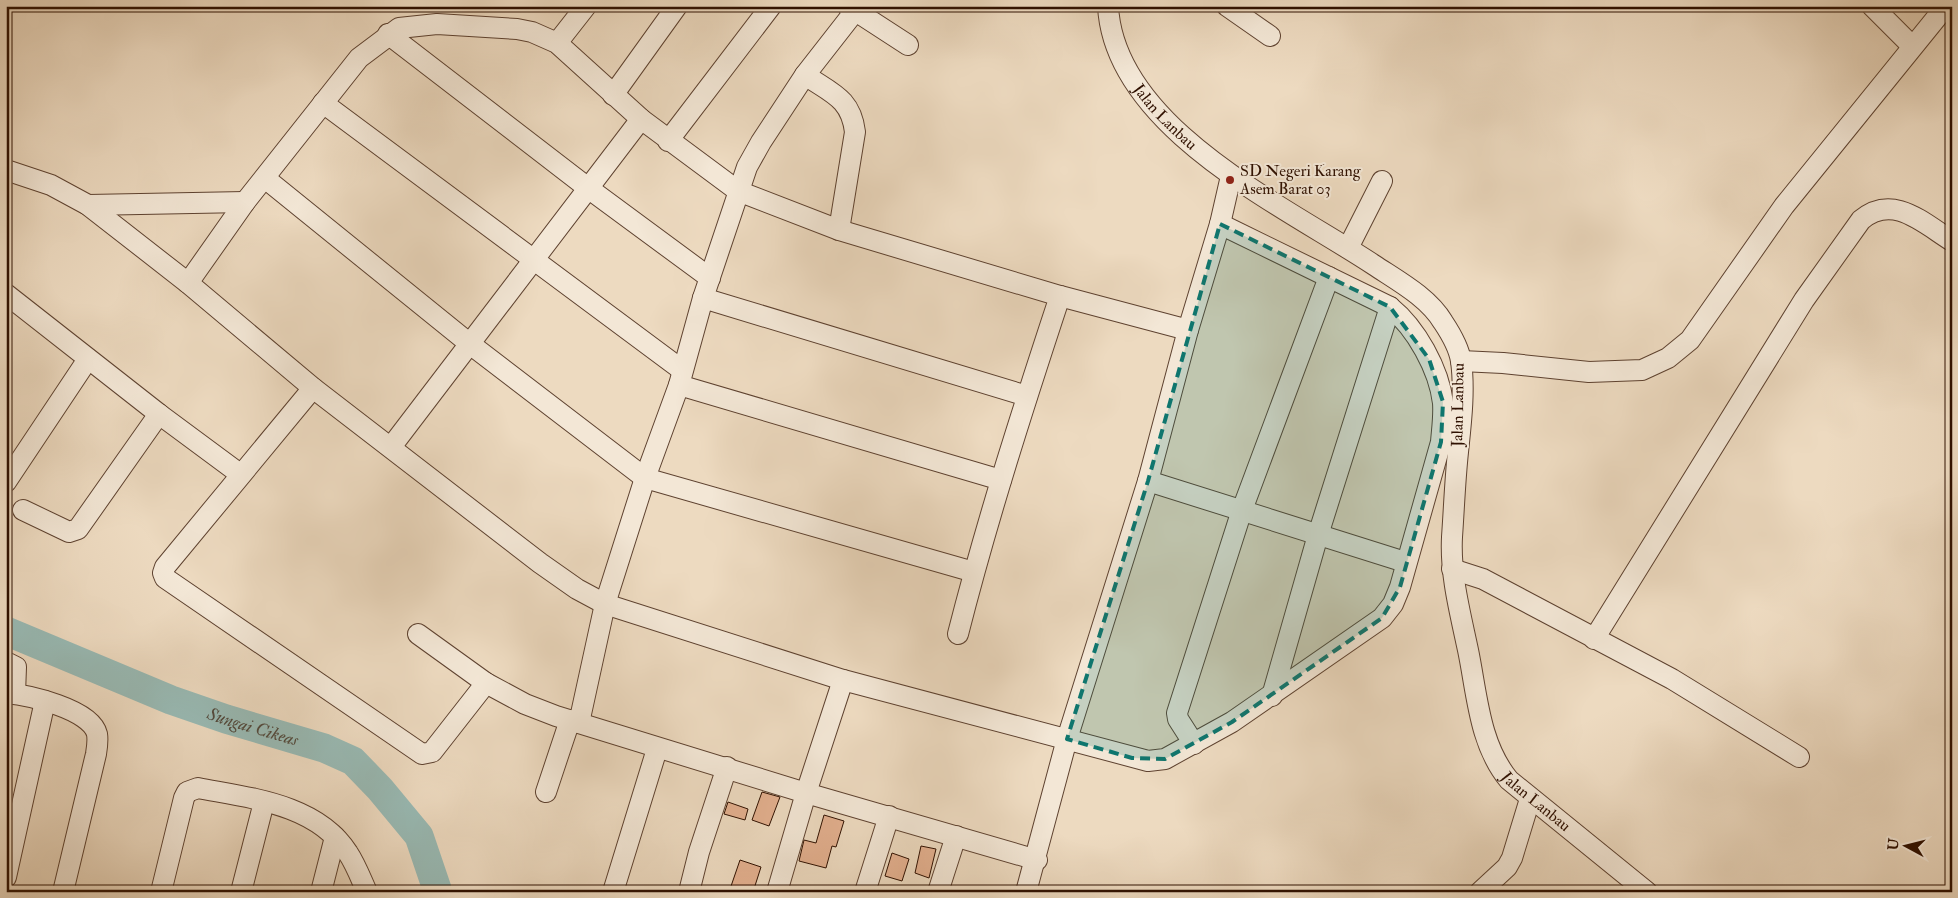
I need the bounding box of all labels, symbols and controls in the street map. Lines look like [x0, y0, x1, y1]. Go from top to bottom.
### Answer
street label: Jalan Lanbau [1127, 79, 1201, 154]
place label: SD Negeri Karang Asem Barat 03 [1239, 161, 1362, 199]
marker: SD Negeri Karang Asem Barat 03 [1224, 174, 1236, 186]
street label: Jalan Lanbau [1447, 363, 1470, 448]
water label: Sungai Cikeas [203, 702, 302, 752]
street label: Jalan Lanbau [1495, 767, 1575, 836]
north arrow [1880, 820, 1930, 870]
text: U [1884, 837, 1903, 851]

